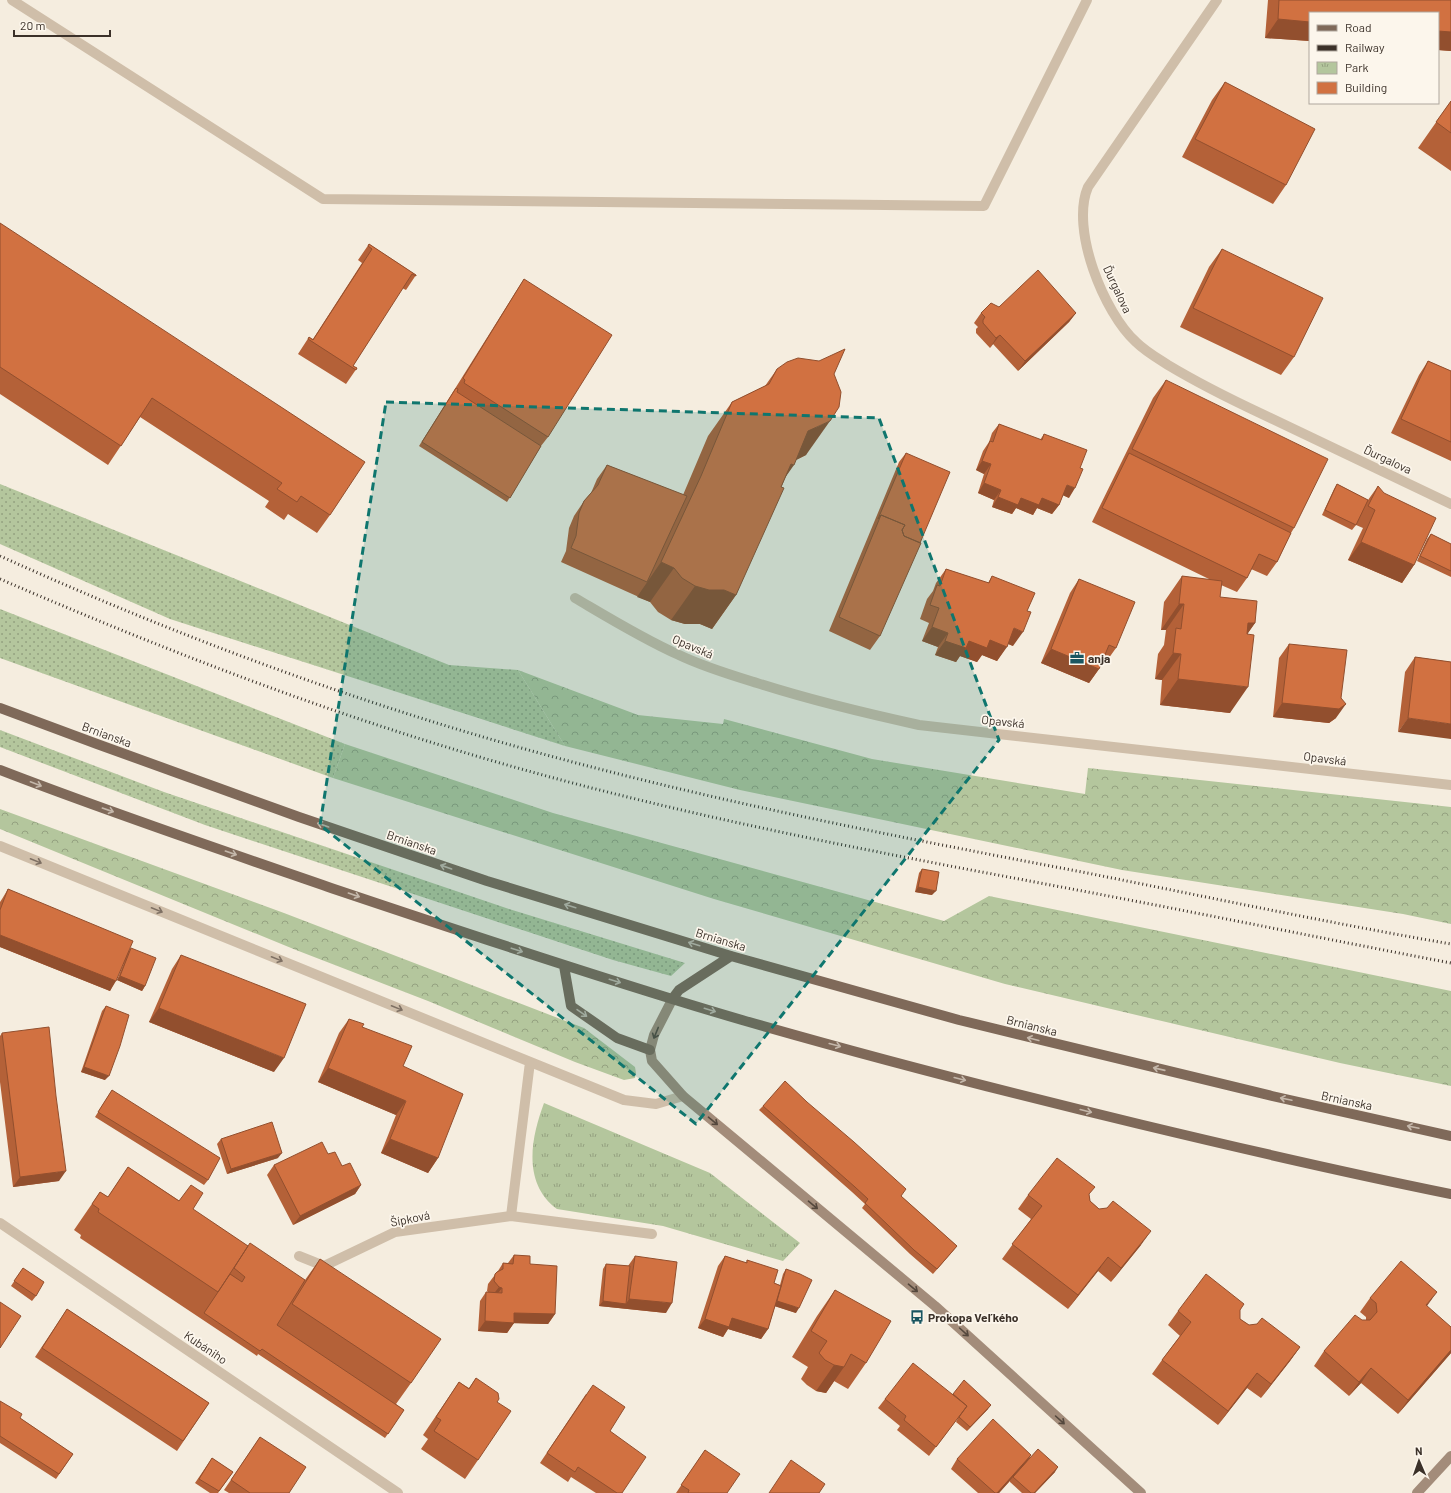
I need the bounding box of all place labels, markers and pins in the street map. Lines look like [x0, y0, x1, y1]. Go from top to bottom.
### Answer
office icon: anja [1069, 650, 1085, 666]
place label: anja [1088, 651, 1110, 665]
bus stop icon: Prokopa Veľkého [909, 1309, 925, 1325]
place label: Prokopa Veľkého [928, 1310, 1019, 1324]

